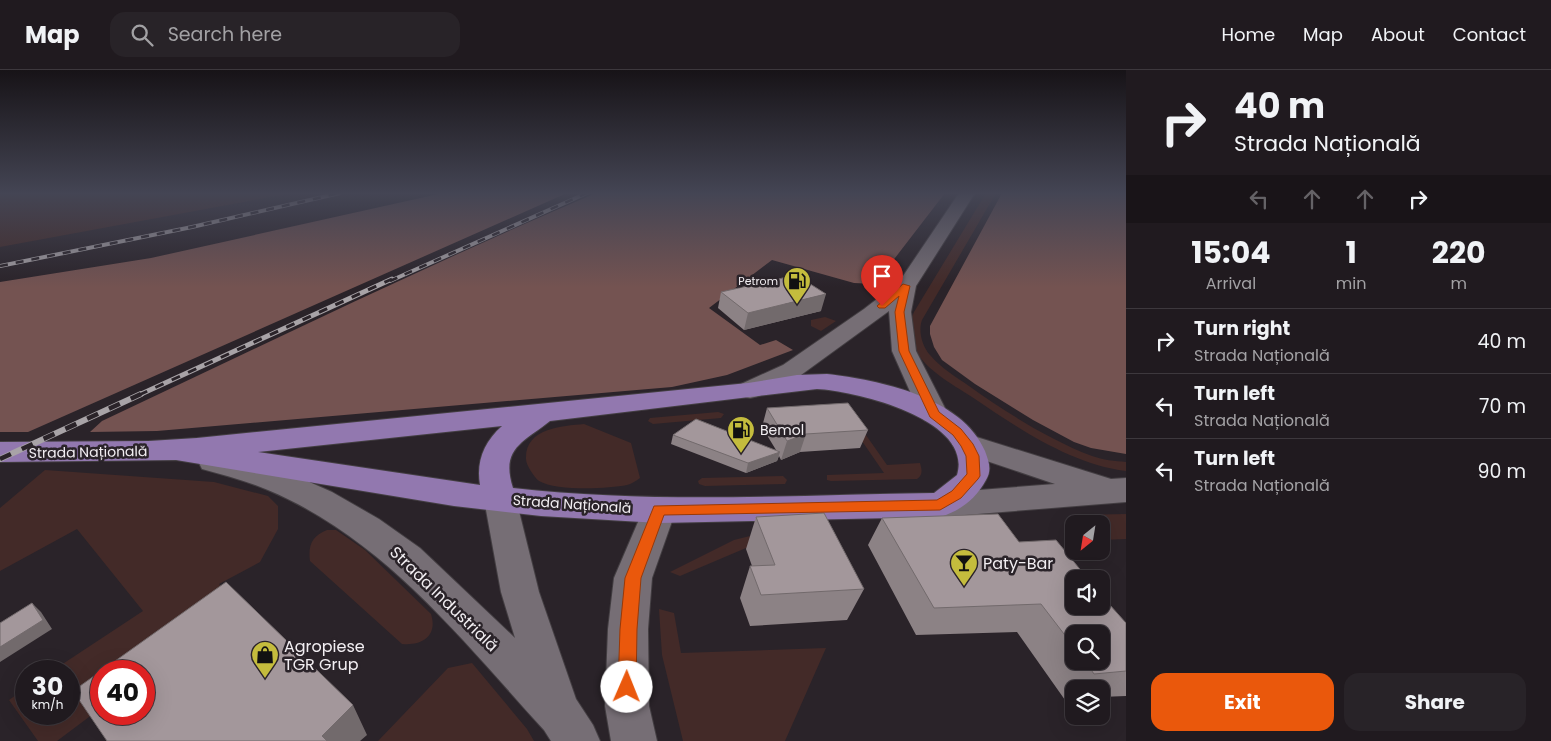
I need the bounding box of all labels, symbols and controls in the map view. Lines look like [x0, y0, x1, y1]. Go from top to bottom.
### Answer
search box [110, 12, 460, 57]
text: Map [25, 18, 80, 51]
icon: search [128, 21, 156, 49]
text: Search here [168, 21, 282, 48]
text: Home [1221, 22, 1275, 47]
text: Map [1303, 22, 1343, 47]
text: About [1371, 22, 1425, 47]
text: Contact [1453, 22, 1526, 47]
text: 40 m [1234, 81, 1325, 130]
icon: right [1151, 90, 1216, 155]
text: Strada Națională [1234, 128, 1421, 159]
icon: left [1245, 185, 1273, 213]
icon: ahead [1298, 185, 1326, 213]
icon: ahead [1351, 185, 1379, 213]
icon: right [1404, 185, 1432, 213]
text: 15:04 [1191, 231, 1271, 274]
text: 1 [1346, 231, 1357, 274]
text: 220 [1432, 231, 1486, 274]
pin [861, 255, 903, 306]
icon: arrive [868, 262, 896, 290]
fuel station icon: Petrom [782, 266, 812, 305]
text: Arrival [1206, 272, 1256, 295]
text: min [1336, 272, 1366, 295]
text: m [1450, 272, 1467, 295]
place label: Petrom [738, 273, 778, 289]
text: Turn right [1194, 315, 1290, 342]
icon: right [1151, 327, 1179, 355]
text: 40 m [1477, 328, 1526, 355]
text: Strada Națională [1194, 344, 1330, 367]
text: Turn left [1194, 380, 1275, 407]
icon: left [1151, 392, 1179, 420]
text: 70 m [1479, 393, 1526, 420]
text: Strada Națională [1194, 409, 1330, 432]
fuel station icon: Bemol [726, 415, 756, 454]
place label: Bemol [760, 420, 804, 440]
street label: Strada Națională [28, 441, 148, 463]
text: Turn left [1194, 445, 1275, 472]
icon: left [1151, 457, 1179, 485]
text: 90 m [1477, 458, 1526, 485]
text: Strada Națională [1194, 474, 1330, 497]
street label: Strada Națională [512, 490, 632, 518]
north arrow [1065, 515, 1110, 560]
map controls [1065, 515, 1110, 725]
street label: Strada Industrială [385, 541, 503, 657]
bar icon: Paty-Bar [949, 548, 979, 587]
place label: Paty-Bar [983, 552, 1053, 575]
button: sound [1065, 570, 1110, 615]
button: search [1065, 625, 1110, 670]
place label: Agropiese TGR Grup [284, 635, 365, 676]
shop icon: Agropiese TGR Grup [250, 640, 280, 679]
speed limit sign: 40 [90, 660, 155, 725]
position arrow [600, 660, 652, 712]
text: 30 [32, 669, 63, 704]
button: Exit [1151, 673, 1334, 731]
button: Share [1344, 673, 1526, 731]
button: layers [1065, 680, 1110, 725]
text: km/h [32, 696, 63, 713]

